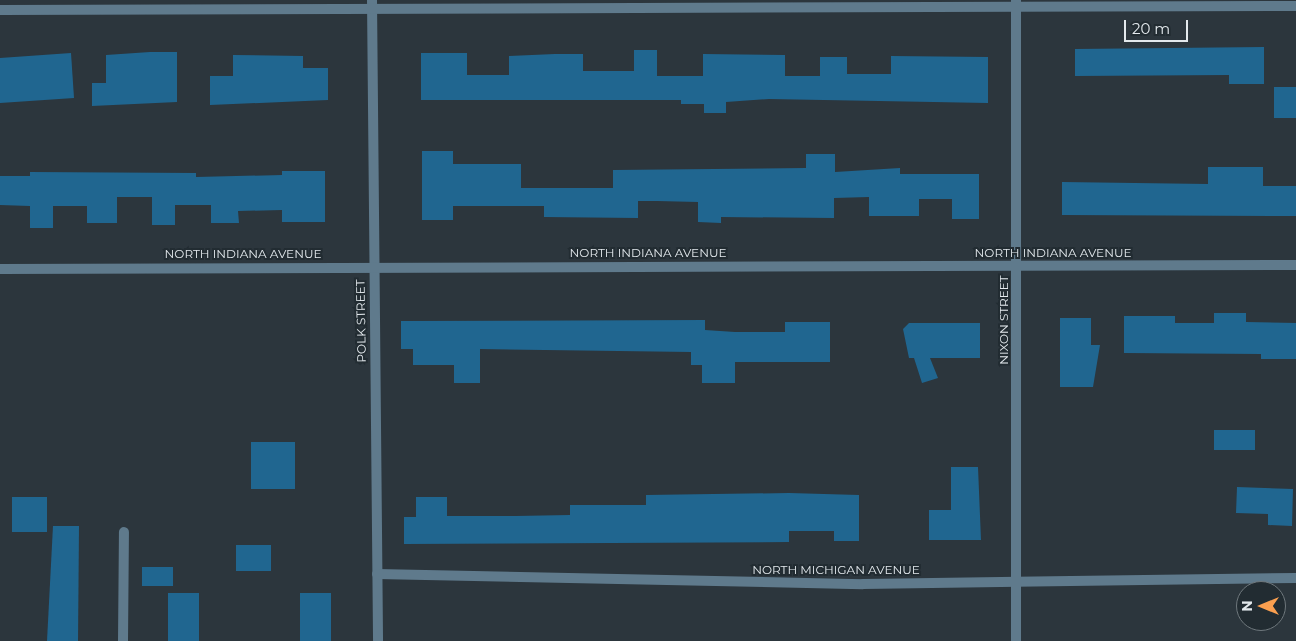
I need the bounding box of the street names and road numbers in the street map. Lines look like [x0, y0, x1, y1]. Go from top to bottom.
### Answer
street label: NORTH INDIANA AVENUE [570, 246, 726, 260]
street label: NORTH INDIANA AVENUE [975, 246, 1131, 260]
street label: NORTH INDIANA AVENUE [165, 247, 321, 261]
street label: NIXON STREET [997, 275, 1011, 365]
street label: POLK STREET [353, 279, 369, 363]
street label: NORTH MICHIGAN AVENUE [752, 563, 920, 577]

